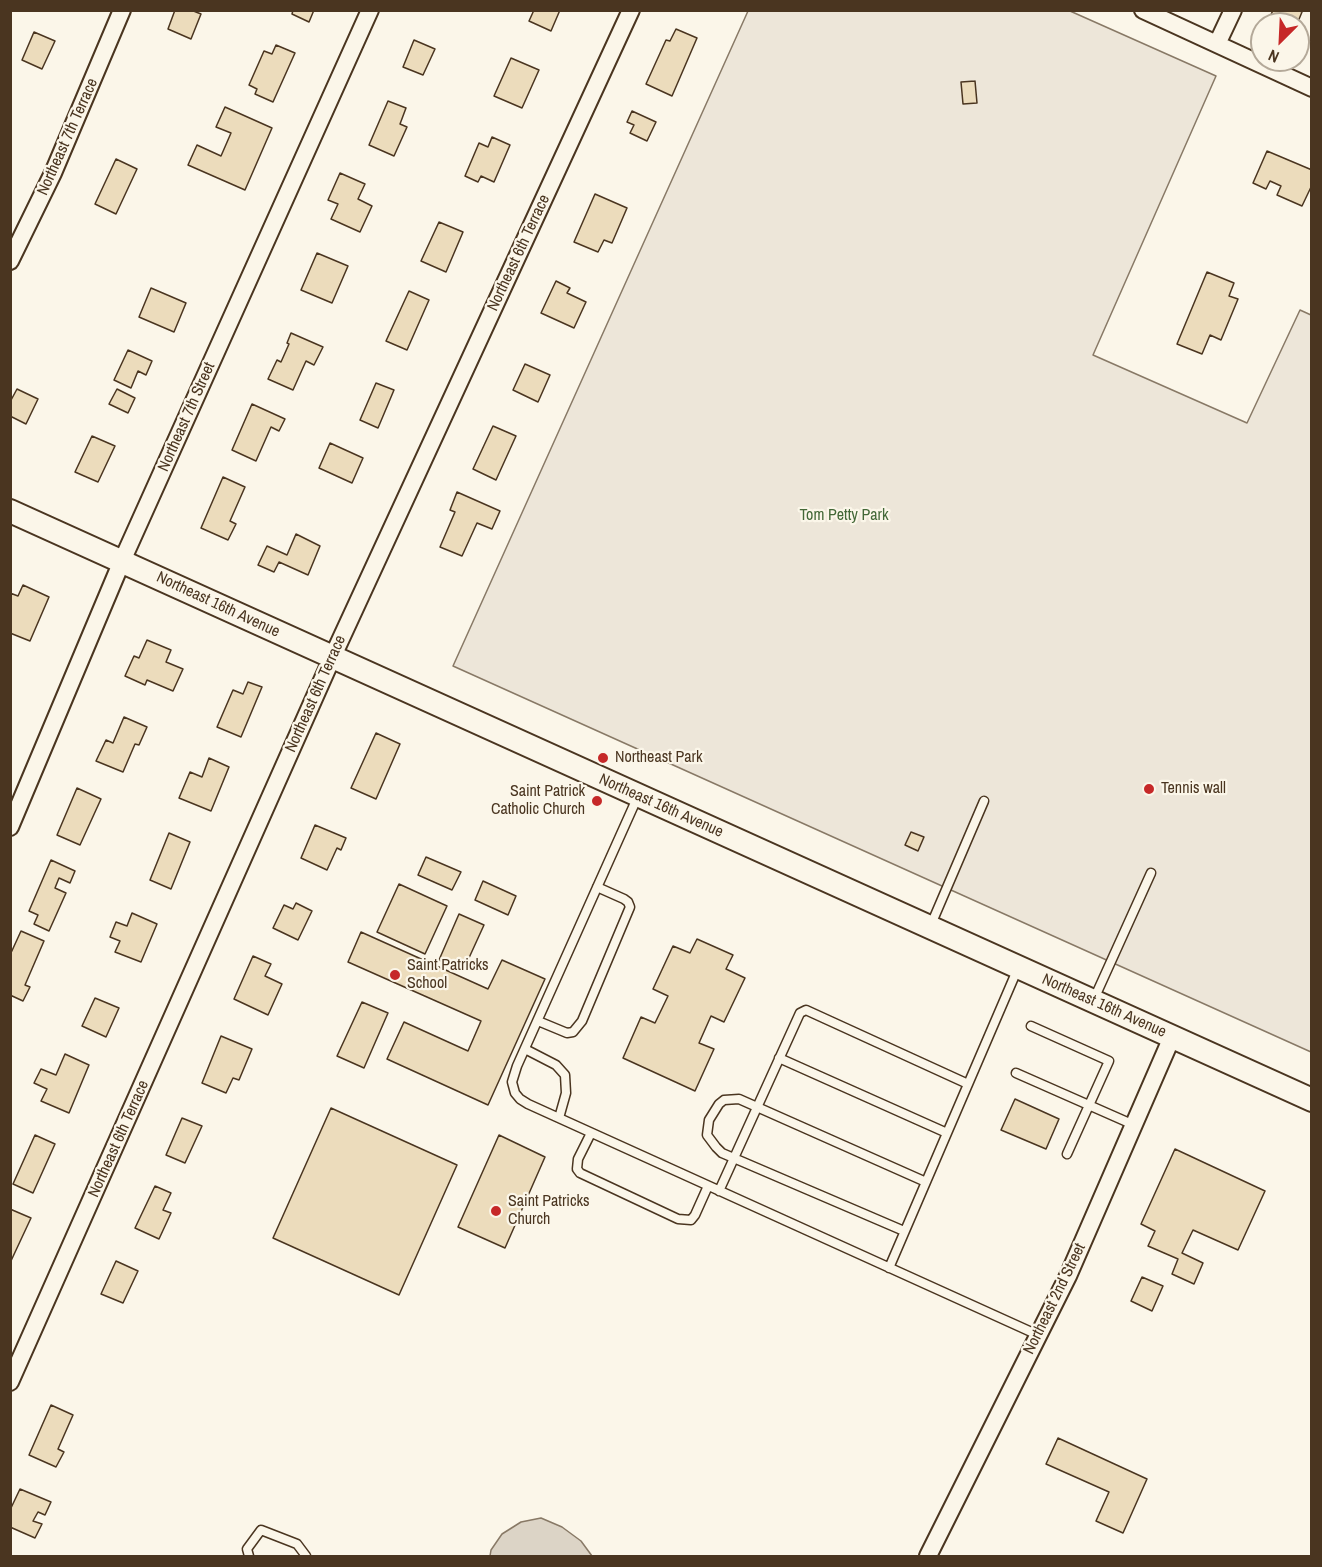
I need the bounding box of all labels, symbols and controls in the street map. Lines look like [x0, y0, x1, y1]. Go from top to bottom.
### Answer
north arrow [1250, 12, 1310, 72]
text: N [1265, 45, 1282, 69]
street label: Northeast 7th Terrace [34, 75, 102, 199]
street label: Northeast 6th Terrace [484, 192, 554, 314]
street label: Northeast 7th Street [154, 359, 220, 475]
park label: Tom Petty Park [800, 506, 888, 526]
street label: Northeast 16th Avenue [153, 568, 283, 642]
street label: Northeast 6th Terrace [282, 632, 350, 756]
place label: Northeast Park [615, 748, 703, 768]
marker: Northeast Park [596, 751, 610, 765]
street label: Northeast 16th Avenue [596, 770, 726, 842]
place label: Tennis wall [1161, 779, 1226, 799]
place label: Saint Patrick Catholic Church [491, 782, 585, 820]
marker: Tennis wall [1142, 782, 1156, 796]
marker: Saint Patrick Catholic Church [590, 794, 604, 808]
place label: Saint Patricks School [407, 956, 489, 994]
marker: Saint Patricks School [388, 968, 402, 982]
street label: Northeast 16th Avenue [1039, 970, 1169, 1042]
street label: Northeast 6th Terrace [85, 1077, 153, 1201]
place label: Saint Patricks Church [508, 1192, 590, 1230]
marker: Saint Patricks Church [489, 1204, 503, 1218]
street label: Northeast 2nd Street [1020, 1240, 1090, 1358]

